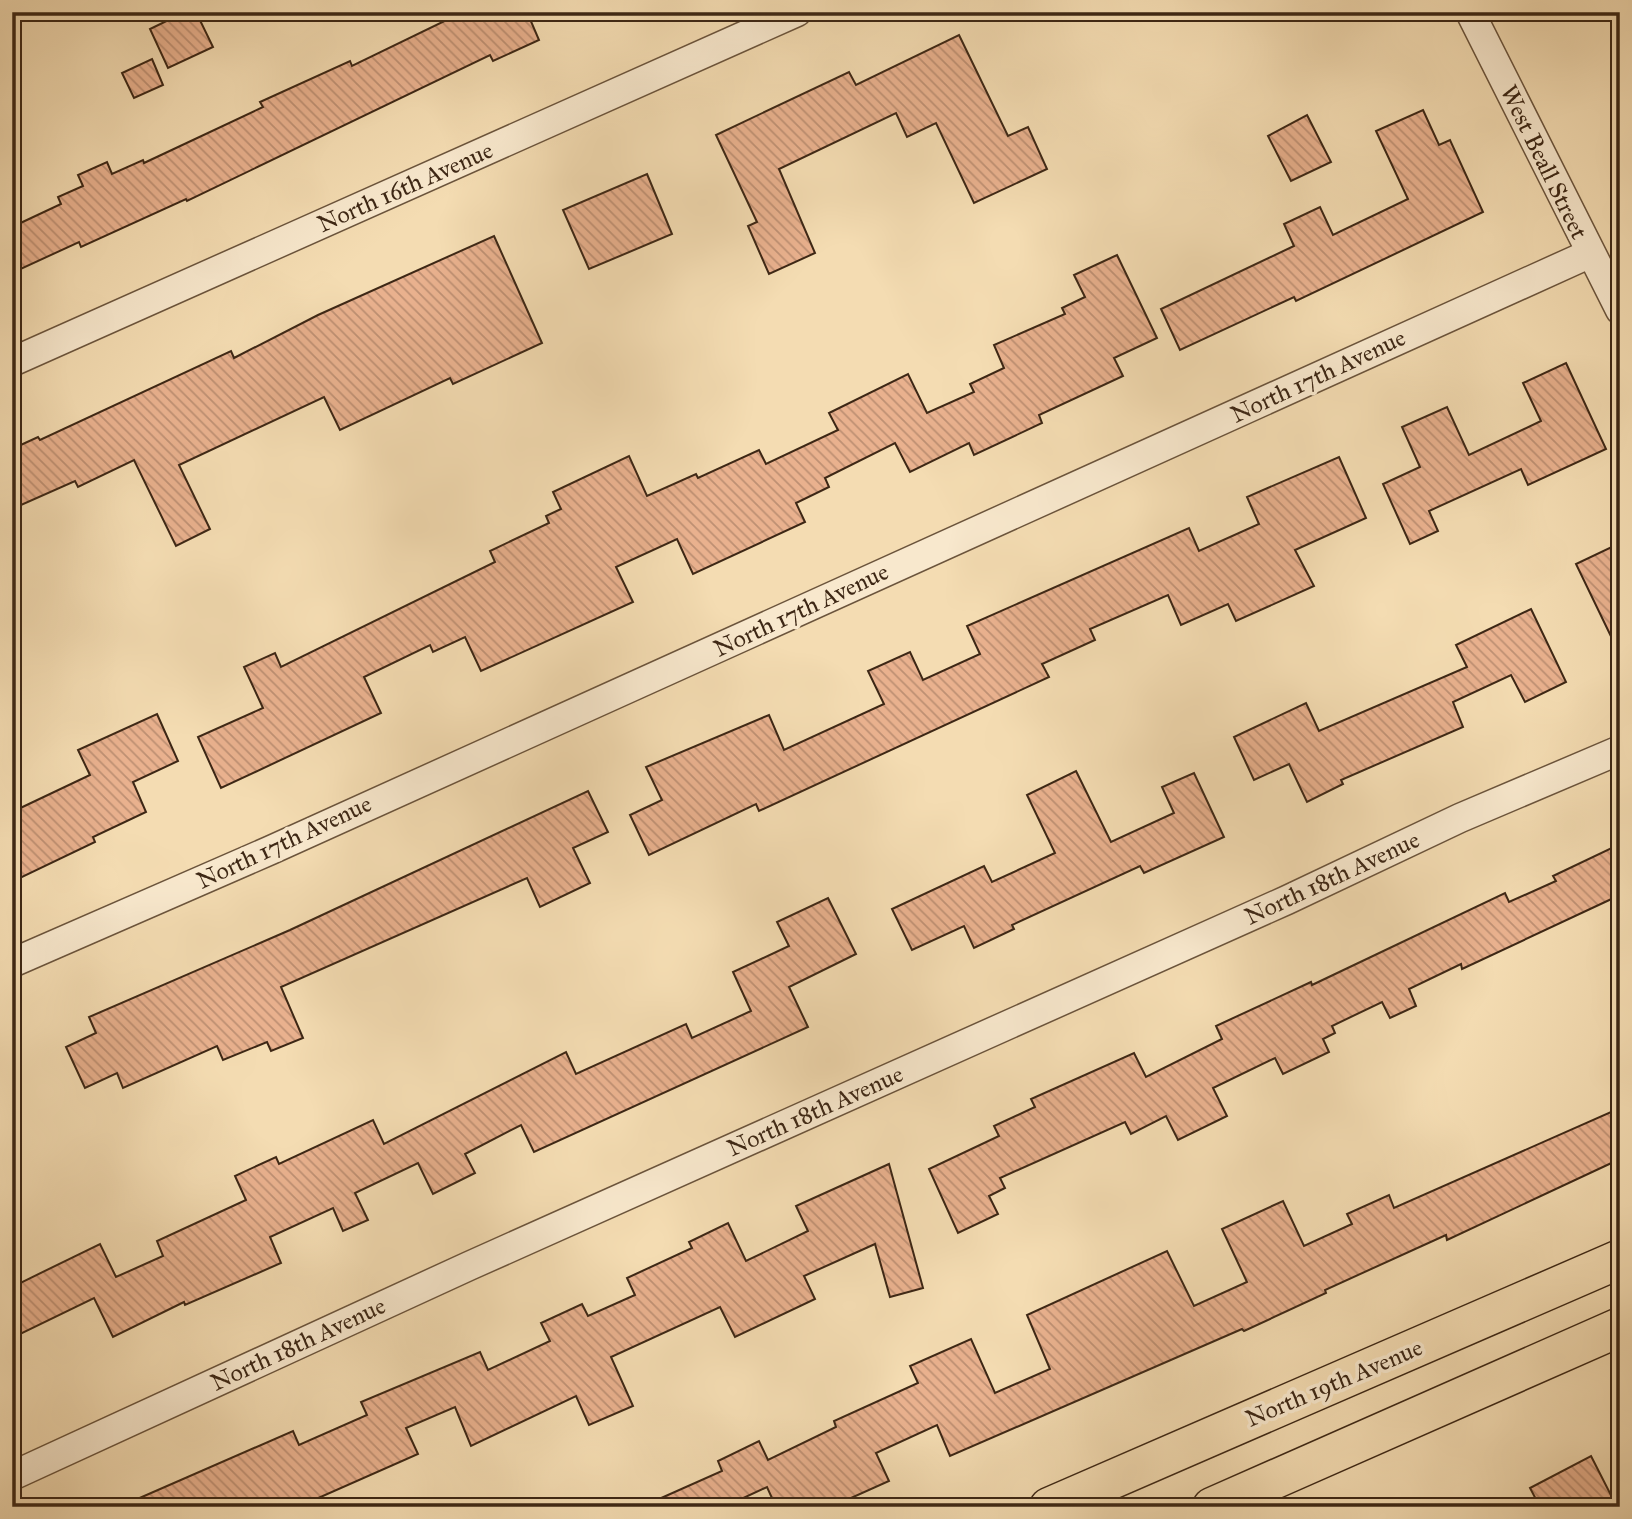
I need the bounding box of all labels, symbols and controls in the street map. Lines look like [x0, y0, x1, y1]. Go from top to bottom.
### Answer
street label: West Beall Street [1494, 80, 1595, 245]
street label: North 16th Avenue [313, 135, 497, 239]
street label: North 17th Avenue [1226, 322, 1410, 430]
street label: North 17th Avenue [709, 556, 893, 664]
street label: North 17th Avenue [192, 788, 376, 896]
street label: North 18th Avenue [1240, 824, 1424, 932]
street label: North 18th Avenue [722, 1059, 908, 1163]
street label: North 18th Avenue [206, 1290, 390, 1398]
street label: North 19th Avenue [1241, 1332, 1427, 1434]

